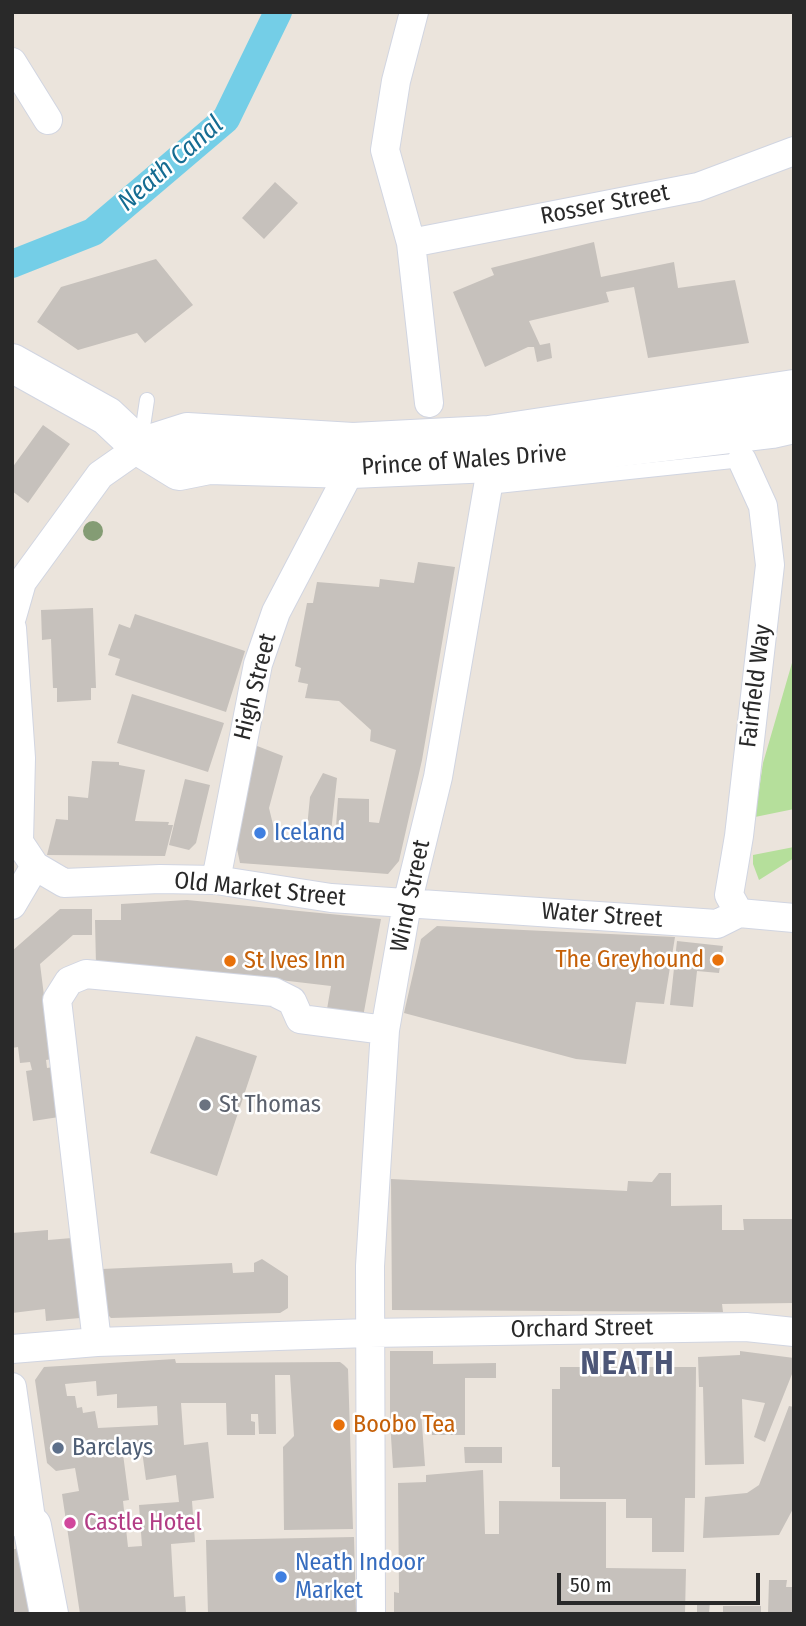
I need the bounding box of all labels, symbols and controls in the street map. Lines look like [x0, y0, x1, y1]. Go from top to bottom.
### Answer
water label: Neath Canal [112, 110, 230, 218]
street label: Rosser Street [538, 178, 672, 232]
street label: Prince of Wales Drive [360, 439, 568, 483]
street label: Fairfield Way [734, 623, 778, 749]
street label: High Street [229, 631, 283, 743]
place label: Iceland [274, 819, 345, 847]
marker: Iceland [252, 825, 268, 841]
street label: Wind Street [385, 837, 437, 955]
street label: Old Market Street [173, 867, 347, 913]
street label: Water Street [540, 897, 664, 935]
place label: The Greyhound [555, 946, 704, 974]
place label: St Ives Inn [244, 947, 346, 975]
marker: The Greyhound [710, 952, 726, 968]
marker: St Ives Inn [222, 953, 238, 969]
place label: St Thomas [219, 1091, 321, 1119]
marker: St Thomas [197, 1097, 213, 1113]
street label: Orchard Street [510, 1313, 654, 1345]
district label: NEATH [581, 1346, 675, 1384]
place label: Boobo Tea [353, 1411, 456, 1439]
marker: Boobo Tea [331, 1417, 347, 1433]
place label: Barclays [72, 1434, 153, 1462]
marker: Barclays [50, 1440, 66, 1456]
place label: Castle Hotel [84, 1509, 202, 1537]
marker: Castle Hotel [62, 1515, 78, 1531]
place label: Neath Indoor Market [295, 1549, 425, 1605]
scale bar [561, 1560, 764, 1604]
marker: Neath Indoor Market [273, 1569, 289, 1585]
text: 50 m [570, 1572, 612, 1598]

